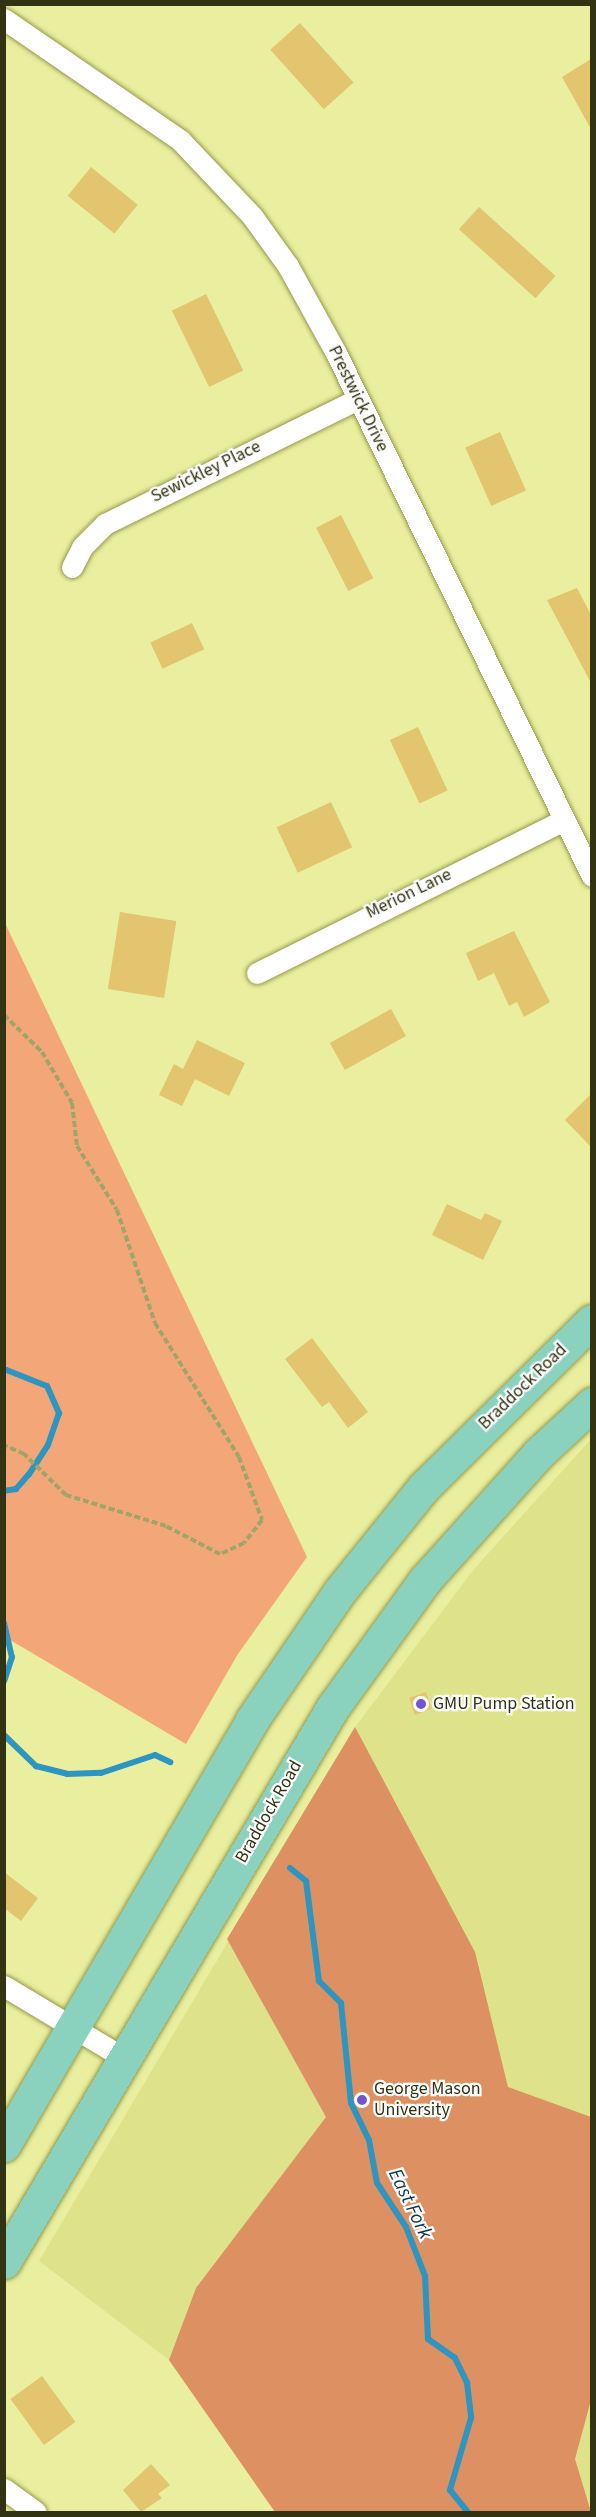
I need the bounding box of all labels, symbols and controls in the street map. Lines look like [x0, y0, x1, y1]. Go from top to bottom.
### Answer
street label: Prestwick Drive [323, 342, 393, 456]
street label: Sewickley Place [148, 436, 264, 508]
street label: Merion Lane [363, 864, 455, 924]
street label: Braddock Road [474, 1339, 572, 1435]
place label: GMU Pump Station [433, 1693, 575, 1715]
marker: GMU Pump Station [414, 1697, 428, 1711]
street label: Braddock Road [231, 1757, 307, 1867]
place label: George Mason University [374, 2079, 481, 2122]
marker: George Mason University [355, 2093, 369, 2107]
water label: East Fork [383, 2165, 437, 2243]

